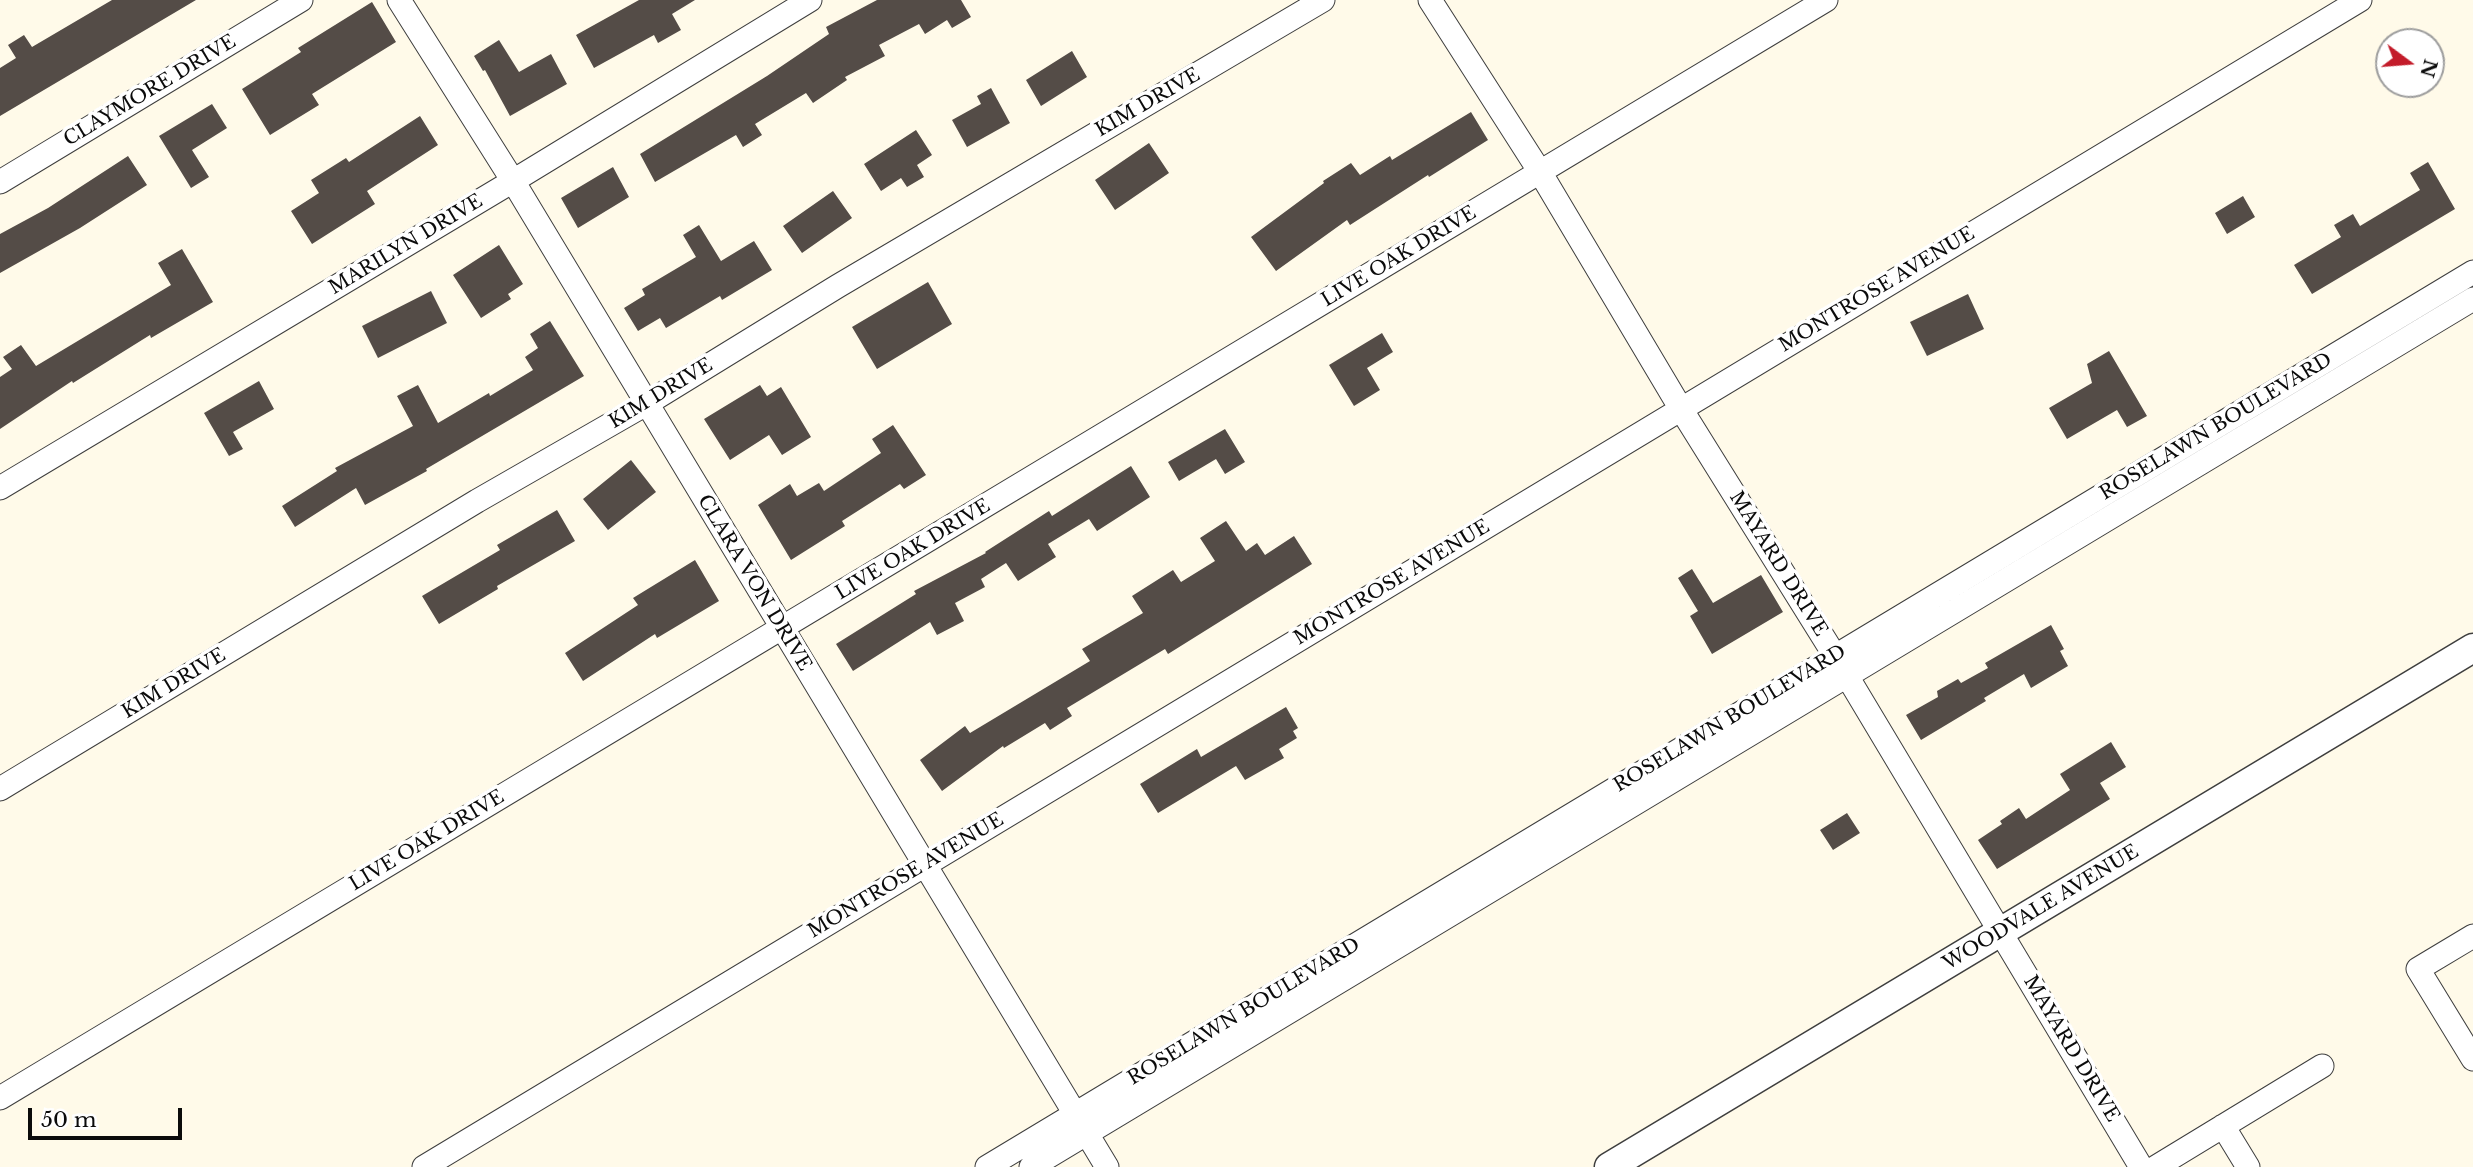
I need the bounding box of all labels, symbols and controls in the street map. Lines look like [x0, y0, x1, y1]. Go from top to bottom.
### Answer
north arrow [2375, 28, 2445, 98]
street label: CLAYMORE DRIVE [60, 31, 240, 151]
text: N [2415, 57, 2442, 80]
street label: KIM DRIVE [1092, 64, 1204, 142]
street label: MARILYN DRIVE [325, 190, 487, 300]
street label: LIVE OAK DRIVE [1318, 202, 1480, 312]
street label: MONTROSE AVENUE [1775, 223, 1979, 357]
street label: ROSELAWN BOULEVARD [2096, 349, 2336, 505]
street label: KIM DRIVE [605, 354, 717, 434]
street label: MAYARD DRIVE [1724, 487, 1832, 641]
street label: CLARA VON DRIVE [692, 491, 816, 675]
street label: LIVE OAK DRIVE [832, 495, 994, 605]
street label: MONTROSE AVENUE [1290, 516, 1494, 650]
street label: ROSELAWN BOULEVARD [1610, 641, 1850, 797]
street label: KIM DRIVE [118, 644, 230, 724]
street label: LIVE OAK DRIVE [346, 786, 508, 896]
street label: MONTROSE AVENUE [804, 809, 1008, 943]
street label: WOODVALE AVENUE [1939, 841, 2143, 975]
street label: ROSELAWN BOULEVARD [1124, 934, 1364, 1090]
street label: MAYARD DRIVE [2018, 972, 2124, 1126]
scale bar [32, 1094, 186, 1138]
text: 50 m [41, 1107, 96, 1133]

